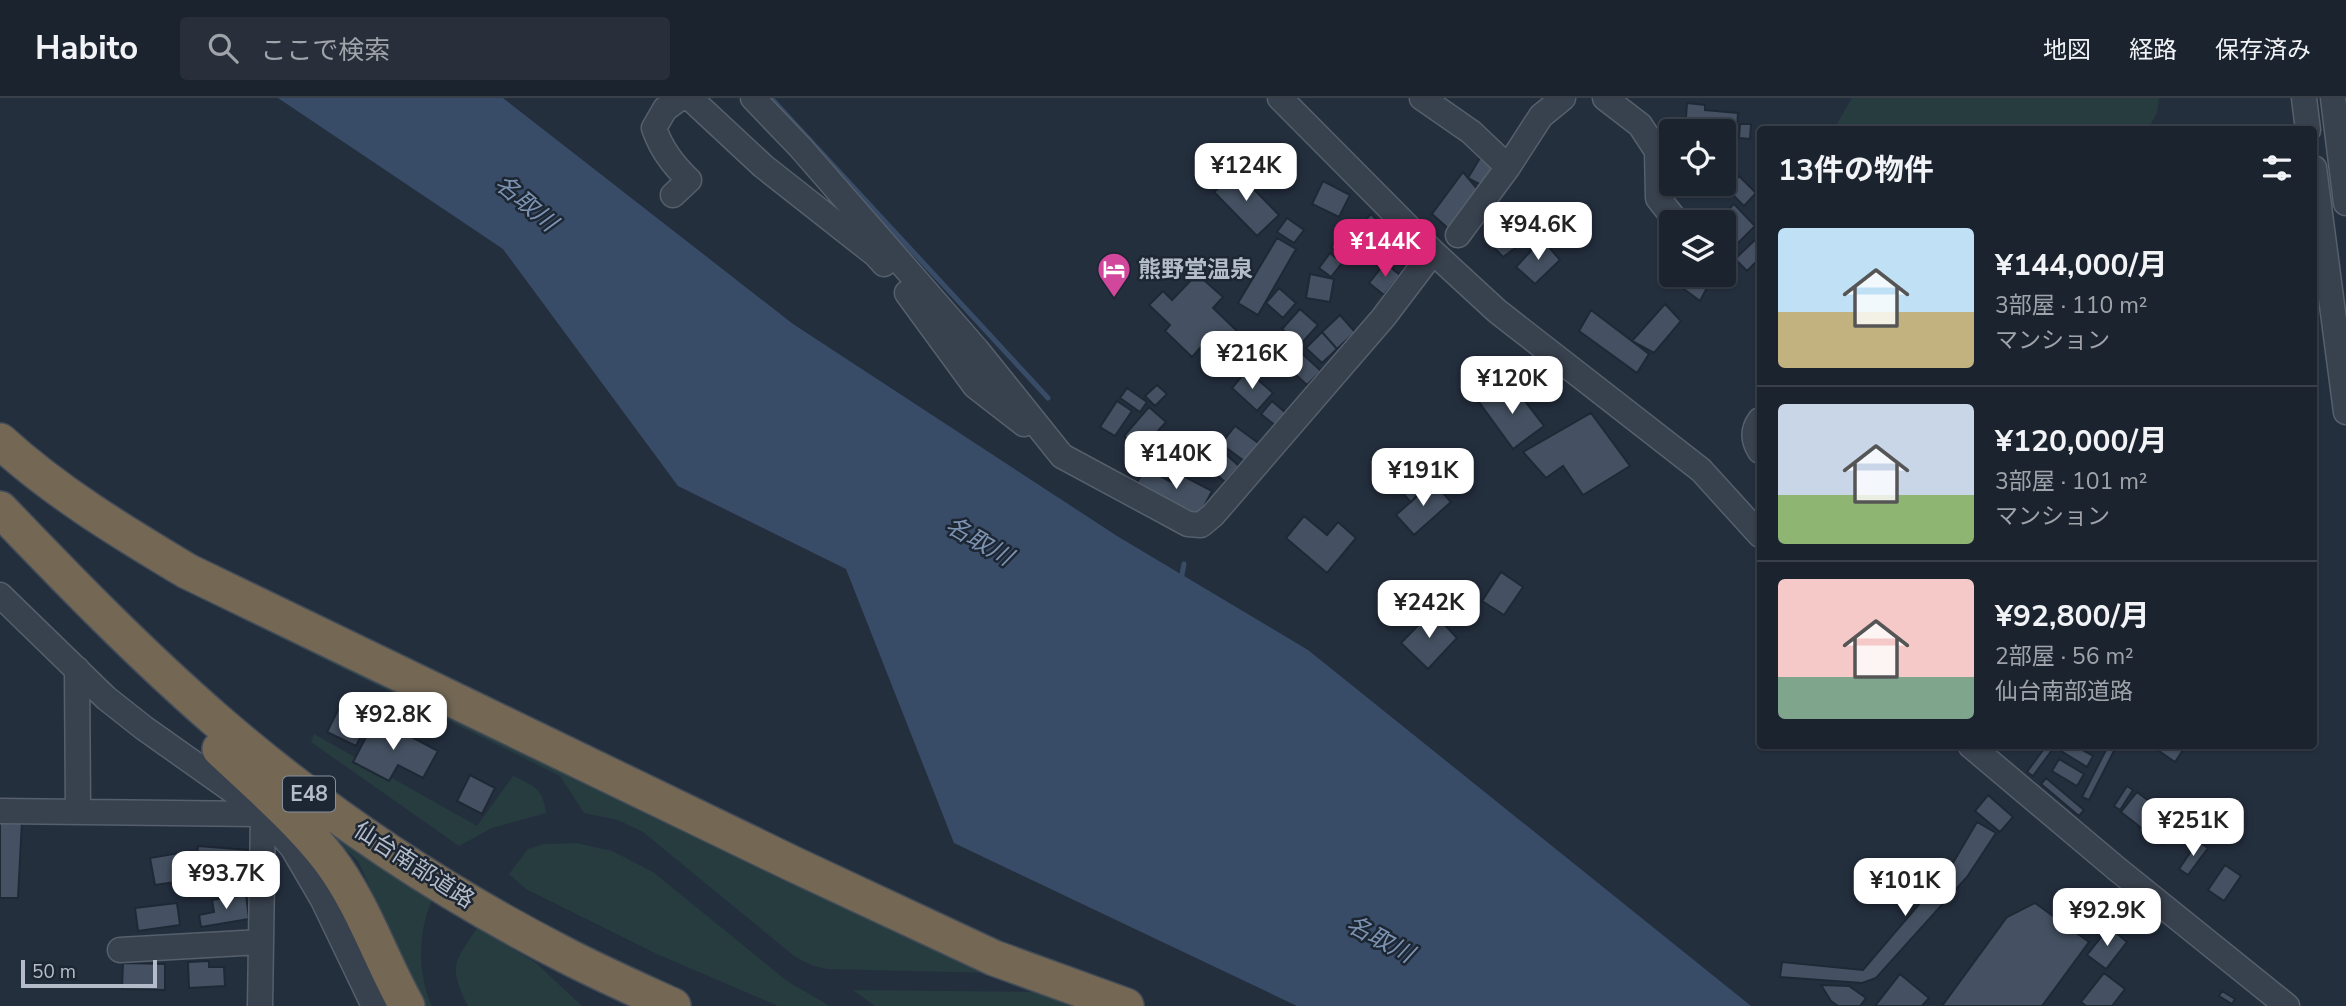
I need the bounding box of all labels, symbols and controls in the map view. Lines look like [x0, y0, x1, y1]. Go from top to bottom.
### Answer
search box [180, 17, 670, 80]
text: Habito [35, 26, 138, 71]
icon: search [204, 29, 242, 67]
text: ここで検索 [260, 33, 390, 68]
text: 地図 [2043, 34, 2091, 66]
text: 経路 [2129, 34, 2177, 66]
text: 保存済み [2215, 34, 2311, 66]
map controls [1659, 119, 1736, 287]
button: locate [1659, 119, 1736, 196]
pin: ¥124K [1197, 144, 1295, 203]
icon: filters [2258, 149, 2296, 187]
text: ¥124K [1211, 150, 1281, 181]
text: 13件の物件 [1778, 150, 1934, 191]
water label: 名取川 [488, 168, 566, 240]
pin: ¥94.6K [1481, 202, 1595, 262]
text: ¥94.6K [1500, 209, 1576, 240]
button: layers [1659, 210, 1736, 287]
pin: ¥144K [1336, 220, 1434, 279]
text: ¥144K [1350, 226, 1420, 257]
text: ¥144,000/月 [1995, 245, 2168, 286]
hotel icon: 熊野堂温泉 [1095, 250, 1133, 299]
place label: 熊野堂温泉 [1138, 254, 1253, 285]
icon: home [1834, 256, 1918, 340]
text: 3部屋 · 110 m² [1995, 290, 2148, 321]
text: マンション [1995, 325, 2110, 356]
pin: ¥216K [1203, 331, 1301, 391]
text: ¥216K [1217, 338, 1287, 369]
pin: ¥120K [1463, 356, 1561, 416]
text: ¥120K [1477, 363, 1547, 394]
text: ¥120,000/月 [1995, 421, 2168, 462]
pin: ¥140K [1127, 432, 1225, 491]
icon: home [1834, 432, 1918, 516]
text: ¥140K [1141, 438, 1211, 469]
pin: ¥191K [1374, 448, 1472, 508]
text: ¥191K [1388, 455, 1458, 486]
text: 3部屋 · 101 m² [1995, 466, 2148, 497]
text: マンション [1995, 501, 2110, 532]
water label: 名取川 [940, 509, 1021, 574]
pin: ¥242K [1380, 580, 1478, 640]
text: ¥242K [1394, 587, 1464, 618]
text: ¥92,800/月 [1995, 596, 2150, 637]
icon: home [1834, 607, 1918, 691]
text: 2部屋 · 56 m² [1995, 641, 2134, 672]
text: 仙台南部道路 [1995, 676, 2133, 707]
pin: ¥92.8K [336, 692, 450, 752]
text: ¥92.8K [355, 699, 431, 730]
road number: E48 [283, 776, 335, 812]
pin: ¥251K [2144, 798, 2242, 858]
text: ¥251K [2158, 805, 2228, 836]
street label: 仙台南部道路 [348, 814, 480, 916]
pin: ¥93.7K [169, 852, 283, 911]
text: ¥93.7K [188, 858, 264, 889]
pin: ¥101K [1856, 858, 1954, 918]
text: ¥101K [1870, 865, 1940, 896]
pin: ¥92.9K [2050, 888, 2164, 948]
text: ¥92.9K [2069, 895, 2145, 926]
water label: 名取川 [1341, 908, 1422, 971]
scale bar [21, 957, 158, 989]
text: 50 m [32, 959, 76, 985]

